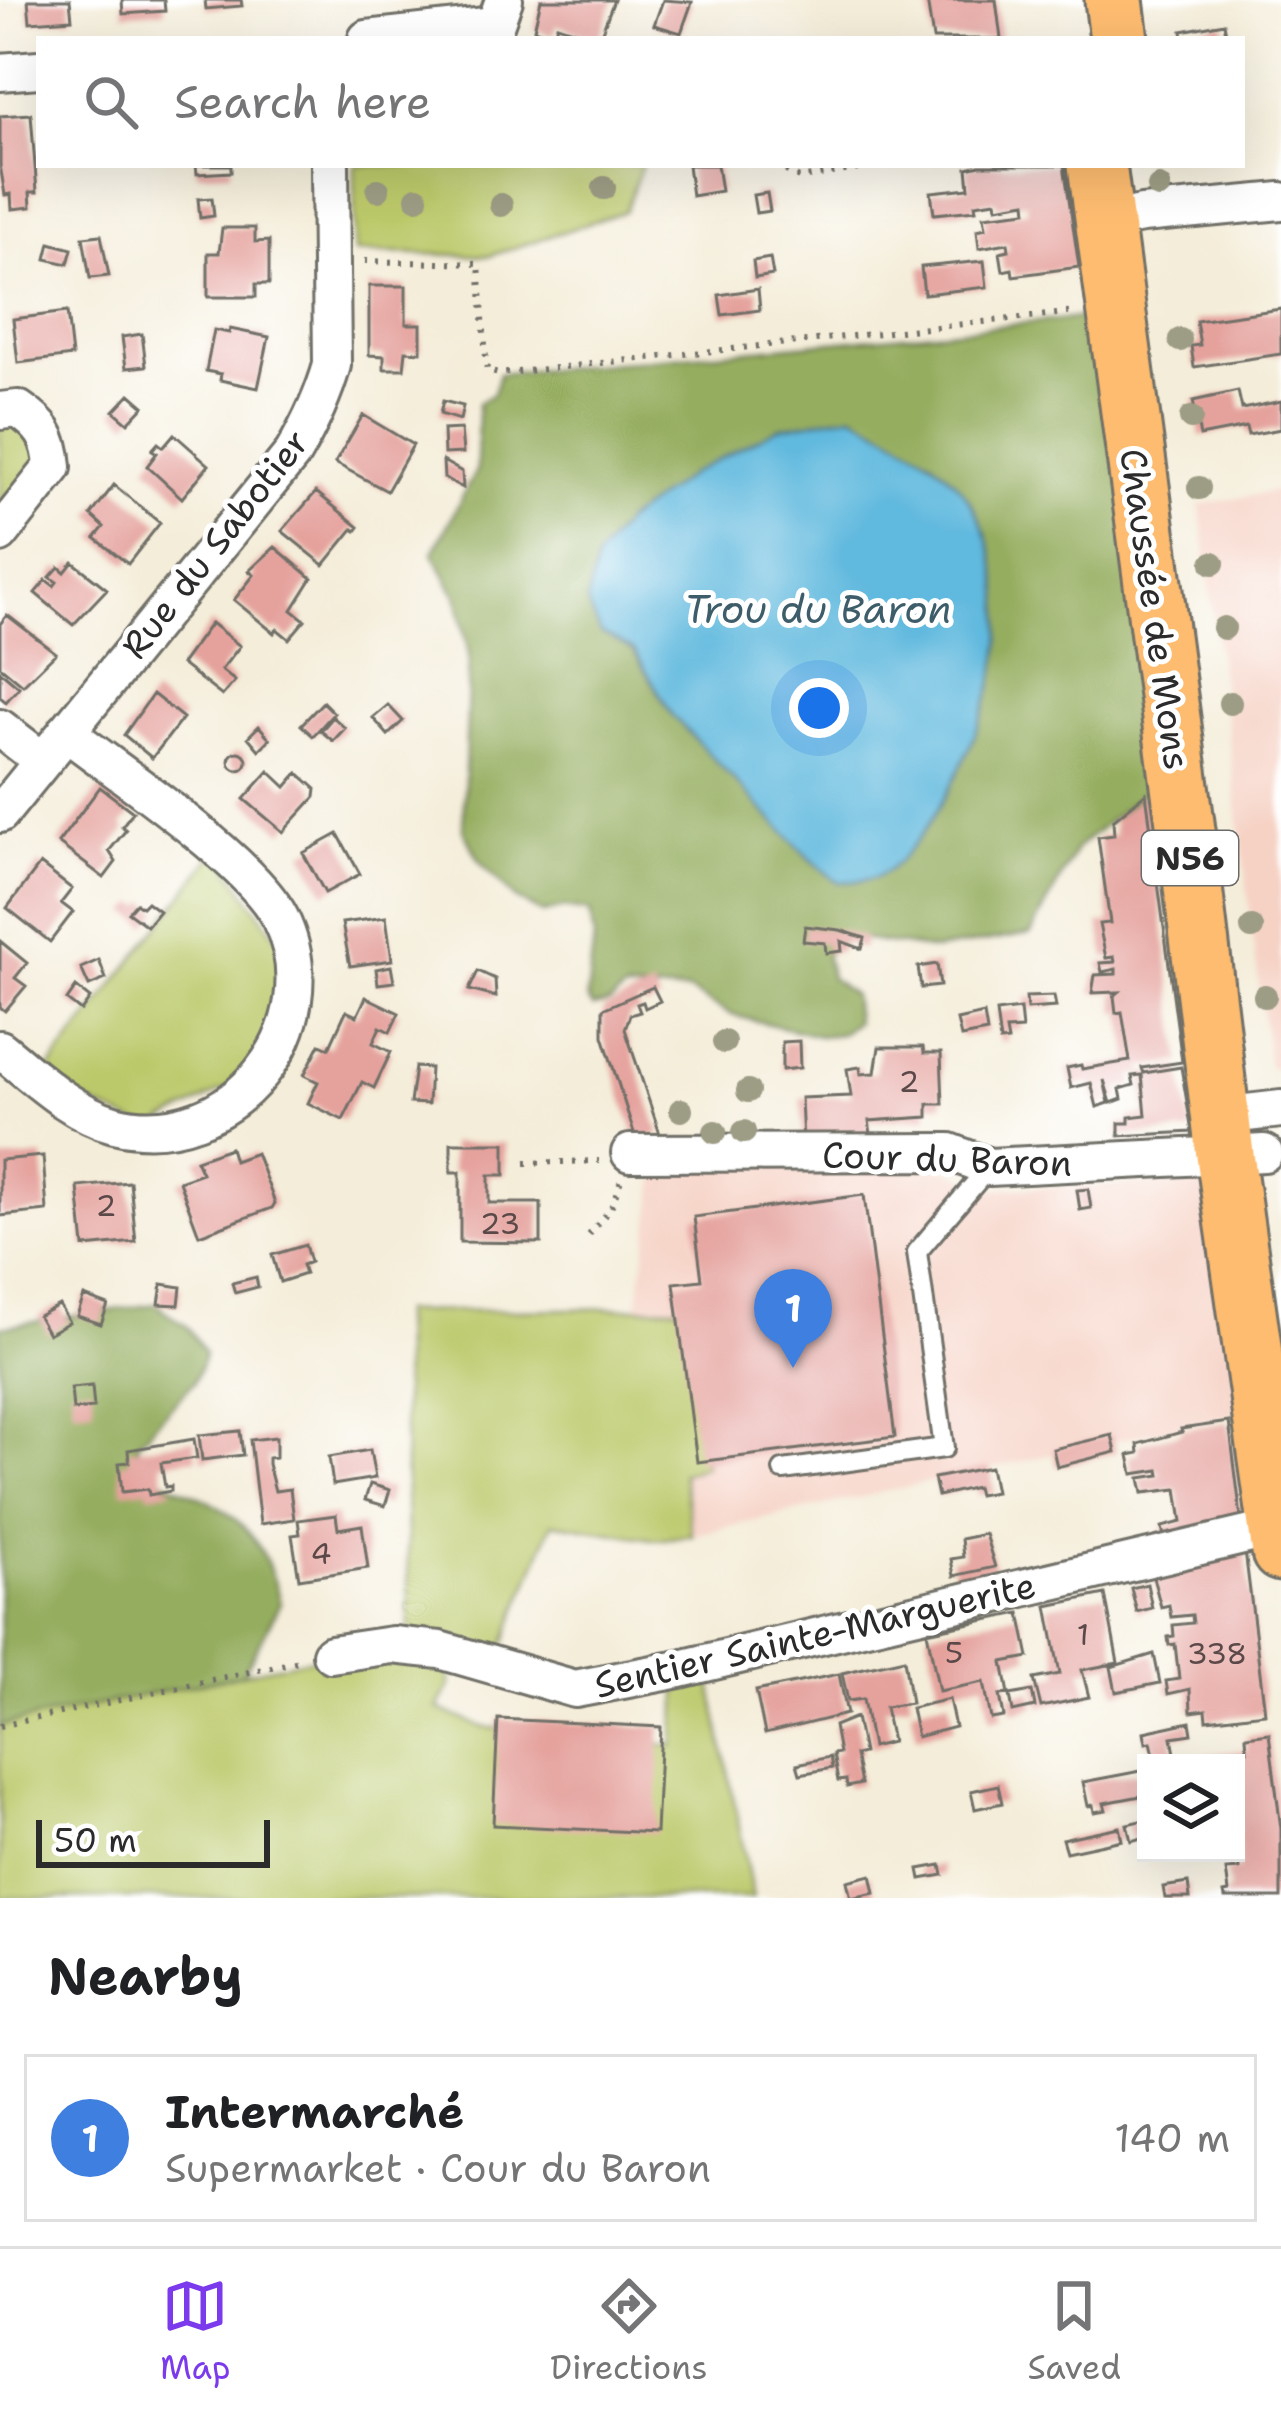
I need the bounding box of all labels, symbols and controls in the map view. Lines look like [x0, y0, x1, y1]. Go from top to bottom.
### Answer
search box [36, 36, 1245, 168]
icon: search [78, 69, 144, 135]
text: Search here [174, 72, 431, 132]
street label: Rue du Sabotier [110, 419, 320, 669]
street label: Chaussée de Mons [1108, 445, 1202, 773]
water label: Trou du Baron [684, 583, 952, 635]
your location [789, 678, 849, 738]
road number: N56 [1142, 831, 1238, 885]
house number: 2 [899, 1061, 920, 1102]
street label: Cour du Baron [821, 1130, 1073, 1188]
house number: 2 [96, 1185, 117, 1226]
house number: 23 [480, 1203, 520, 1244]
pin: 1 [754, 1269, 832, 1368]
house number: 4 [311, 1533, 332, 1574]
street label: Sentier Sainte-Marguerite [590, 1560, 1040, 1710]
house number: 1 [1077, 1614, 1089, 1655]
house number: 5 [945, 1632, 963, 1673]
house number: 338 [1187, 1633, 1247, 1674]
map controls [1137, 1754, 1245, 1862]
button: layers [1137, 1754, 1245, 1862]
scale bar [36, 1814, 270, 1867]
text: 50 m [54, 1818, 137, 1863]
text: Nearby [48, 1942, 243, 2010]
text: Intermarché [165, 2082, 464, 2142]
text: 1 [81, 2112, 99, 2164]
text: 140 m [1114, 2112, 1230, 2164]
text: Supermarket · Cour du Baron [165, 2142, 711, 2194]
tab: Map [160, 2273, 231, 2390]
tab: Directions [550, 2273, 708, 2390]
tab: Saved [1027, 2273, 1121, 2390]

